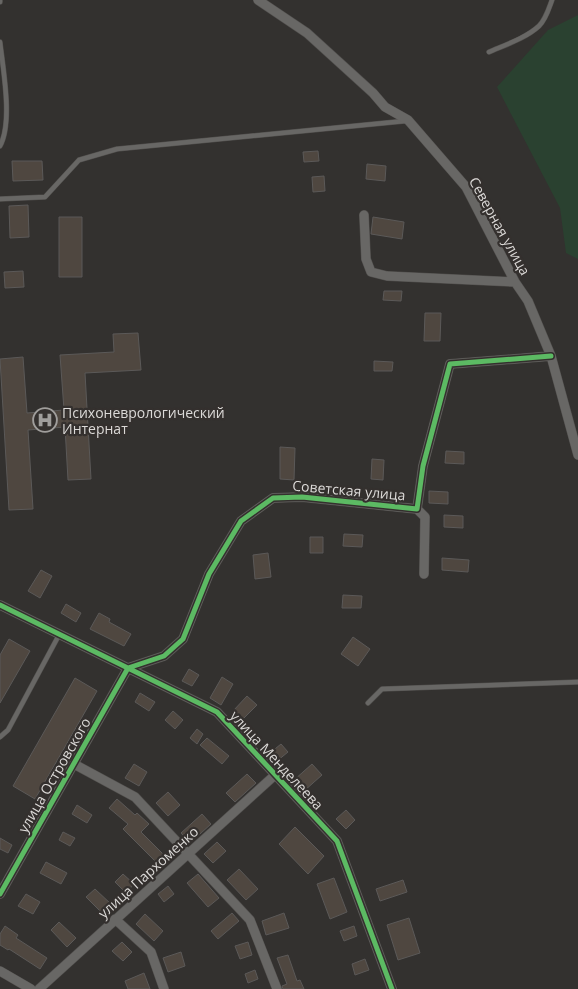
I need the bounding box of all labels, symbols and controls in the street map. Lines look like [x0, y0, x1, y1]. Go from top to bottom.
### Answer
street label: Северная улица [465, 173, 535, 279]
place label: Психоневрологический Интернат [62, 403, 225, 438]
hospital icon: Психоневрологический Интернат [32, 407, 58, 433]
street label: Советская улица [292, 476, 406, 504]
street label: улица Менделеева [226, 706, 328, 814]
street label: улица Островского [13, 714, 95, 836]
street label: улица Пархоменко [94, 822, 202, 922]

